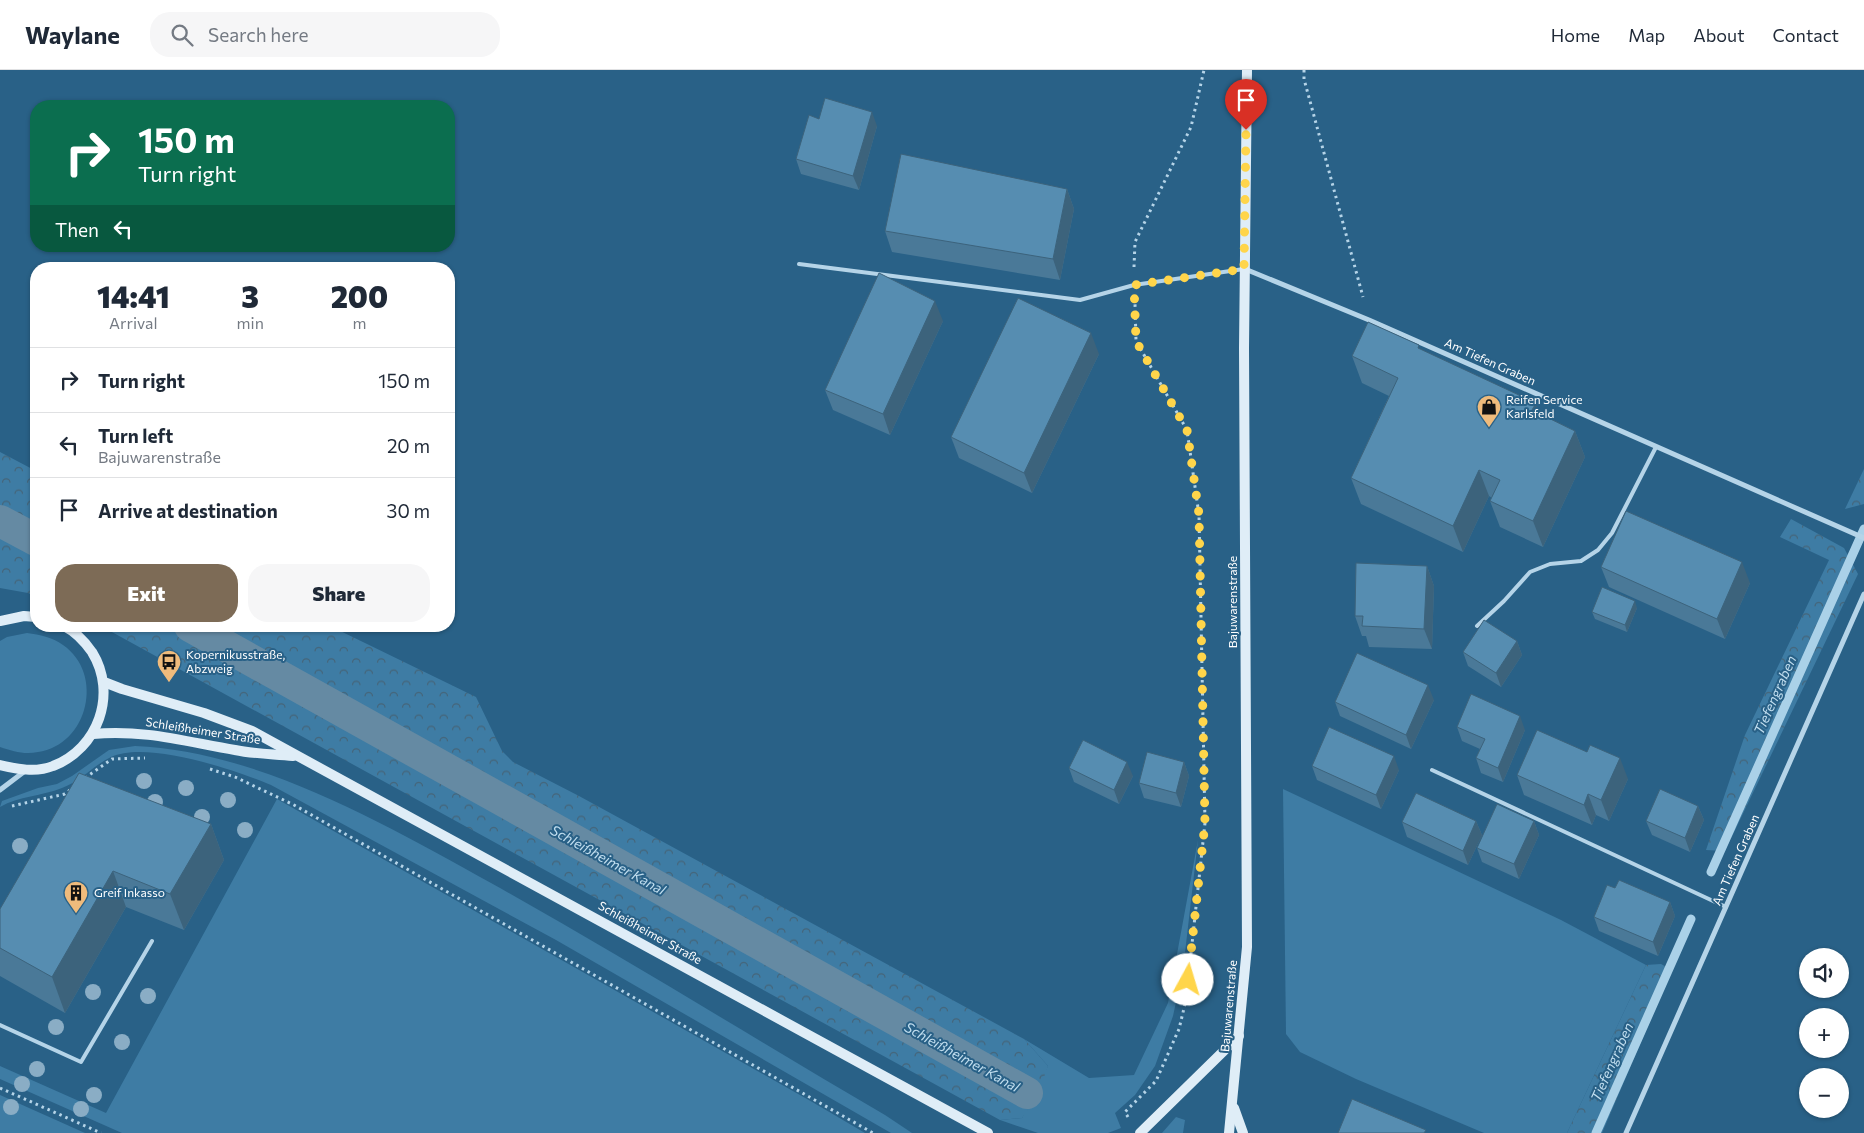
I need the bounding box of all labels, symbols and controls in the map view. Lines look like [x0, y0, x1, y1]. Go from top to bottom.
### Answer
search box [150, 12, 500, 57]
text: Waylane [25, 20, 120, 49]
icon: search [168, 21, 196, 49]
text: Search here [208, 23, 308, 46]
text: Home [1551, 24, 1600, 46]
text: Map [1628, 24, 1665, 46]
text: About [1693, 24, 1745, 46]
text: Contact [1773, 24, 1839, 46]
pin [1225, 79, 1267, 130]
icon: arrive [1232, 86, 1260, 114]
text: 150 m [138, 117, 235, 160]
icon: right [55, 120, 120, 185]
text: Turn right [138, 160, 236, 187]
icon: left [109, 215, 137, 243]
text: Then [55, 218, 99, 241]
text: 14:41 [97, 277, 170, 314]
text: 3 [241, 277, 259, 314]
text: 200 [331, 277, 388, 314]
text: Arrival [109, 313, 157, 332]
text: min [237, 313, 264, 332]
text: m [352, 313, 366, 332]
street label: Am Tiefen Graben [1443, 335, 1538, 387]
icon: right [55, 366, 83, 394]
text: Turn right [98, 369, 185, 392]
text: 150 m [378, 369, 430, 392]
place label: Reifen Service Karlsfeld [1506, 392, 1583, 420]
shop icon: Reifen Service Karlsfeld [1476, 394, 1502, 428]
text: Turn left [98, 424, 173, 447]
icon: left [55, 431, 83, 459]
text: 20 m [387, 434, 430, 457]
text: Bajuwarenstraße [98, 447, 221, 466]
icon: arrive [55, 496, 83, 524]
text: Arrive at destination [98, 499, 278, 522]
text: 30 m [387, 499, 430, 522]
street label: Bajuwarenstraße [1225, 556, 1239, 648]
button: Exit [55, 564, 238, 622]
button: Share [248, 564, 430, 622]
place label: Kopernikusstraße, Abzweig [186, 647, 285, 675]
bus stop icon: Kopernikusstraße, Abzweig [156, 649, 182, 683]
water label: Tiefengraben [1750, 653, 1799, 737]
street label: Schleißheimer Straße [145, 714, 262, 746]
street label: Am Tiefen Graben [1709, 812, 1761, 907]
water label: Schleißheimer Kanal [548, 821, 669, 898]
building icon: Greif Inkasso [63, 880, 89, 914]
place label: Greif Inkasso [94, 885, 165, 899]
street label: Schleißheimer Straße [596, 898, 705, 966]
map controls [1799, 948, 1849, 1118]
button: sound [1799, 948, 1849, 998]
position arrow [1161, 953, 1213, 1005]
street label: Bajuwarenstraße [1217, 959, 1239, 1052]
button: + [1799, 1008, 1849, 1058]
water label: Schleißheimer Kanal [902, 1018, 1023, 1095]
water label: Tiefengraben [1587, 1020, 1636, 1104]
button: − [1799, 1068, 1849, 1118]

